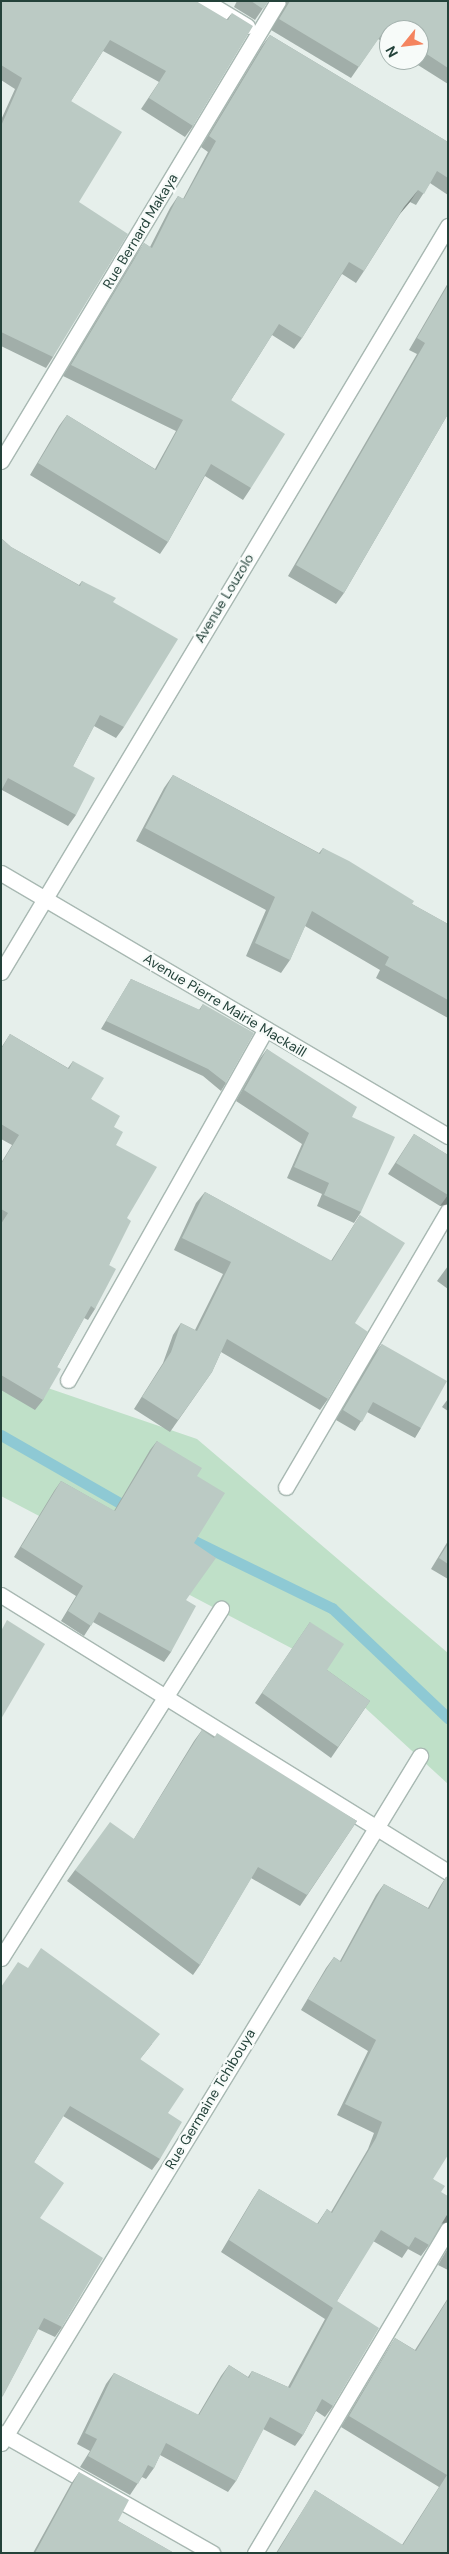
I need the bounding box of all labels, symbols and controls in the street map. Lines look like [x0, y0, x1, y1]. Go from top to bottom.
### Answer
north arrow [379, 20, 429, 70]
text: N [381, 43, 402, 61]
street label: Rue Bernard Makaya [99, 170, 181, 292]
street label: Avenue Louzolo [191, 550, 257, 646]
street label: Avenue Pierre Mairie Mackaill [140, 950, 310, 1060]
street label: Rue Germaine Tchibouya [161, 2026, 259, 2172]

